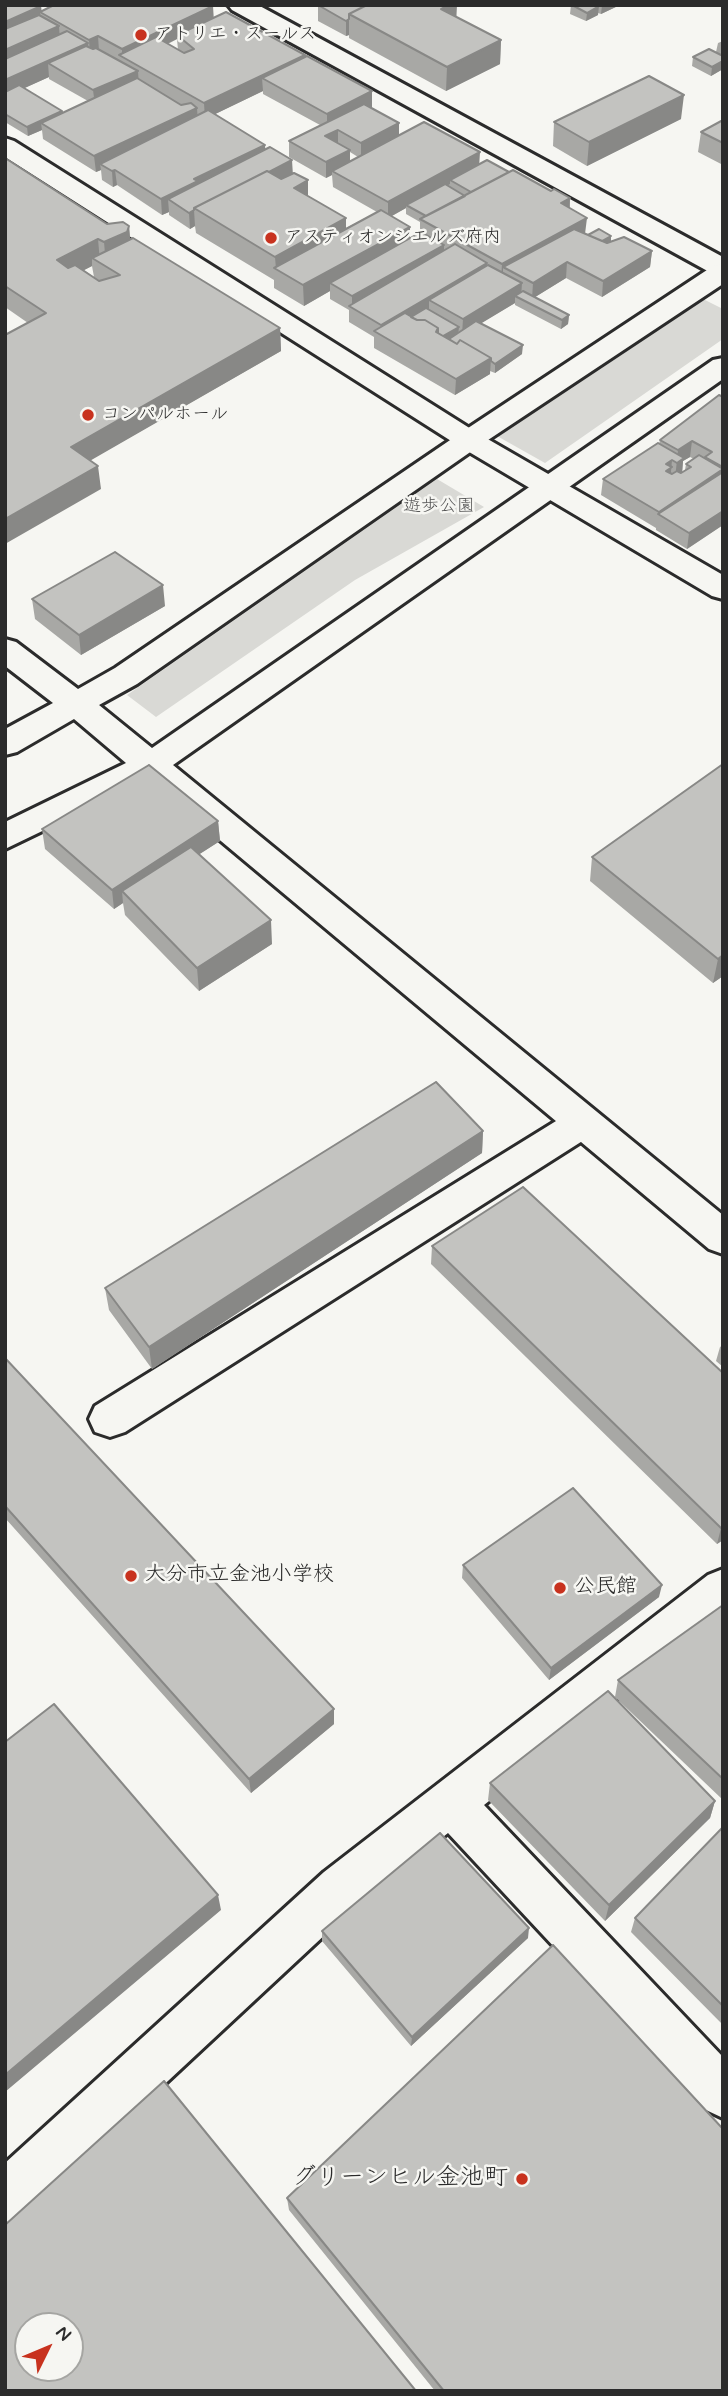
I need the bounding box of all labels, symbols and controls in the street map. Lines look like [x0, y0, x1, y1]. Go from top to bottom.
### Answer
place label: アトリエ・スールス [155, 24, 316, 46]
marker: アトリエ・スールス [133, 27, 149, 43]
place label: アスティオンシエルズ府内 [285, 227, 501, 249]
marker: アスティオンシエルズ府内 [263, 230, 279, 246]
place label: コンパルホール [102, 404, 228, 426]
marker: コンパルホール [80, 407, 96, 423]
park label: 遊歩公園 [403, 496, 475, 518]
place label: 大分市立金池小学校 [145, 1563, 334, 1589]
marker: 大分市立金池小学校 [123, 1568, 139, 1584]
place label: 公民館 [574, 1575, 637, 1601]
marker: 公民館 [552, 1580, 568, 1596]
place label: グリーンヒル金池町 [292, 2165, 508, 2193]
marker: グリーンヒル金池町 [514, 2171, 530, 2187]
north arrow [14, 2312, 84, 2382]
text: N [50, 2321, 77, 2347]

